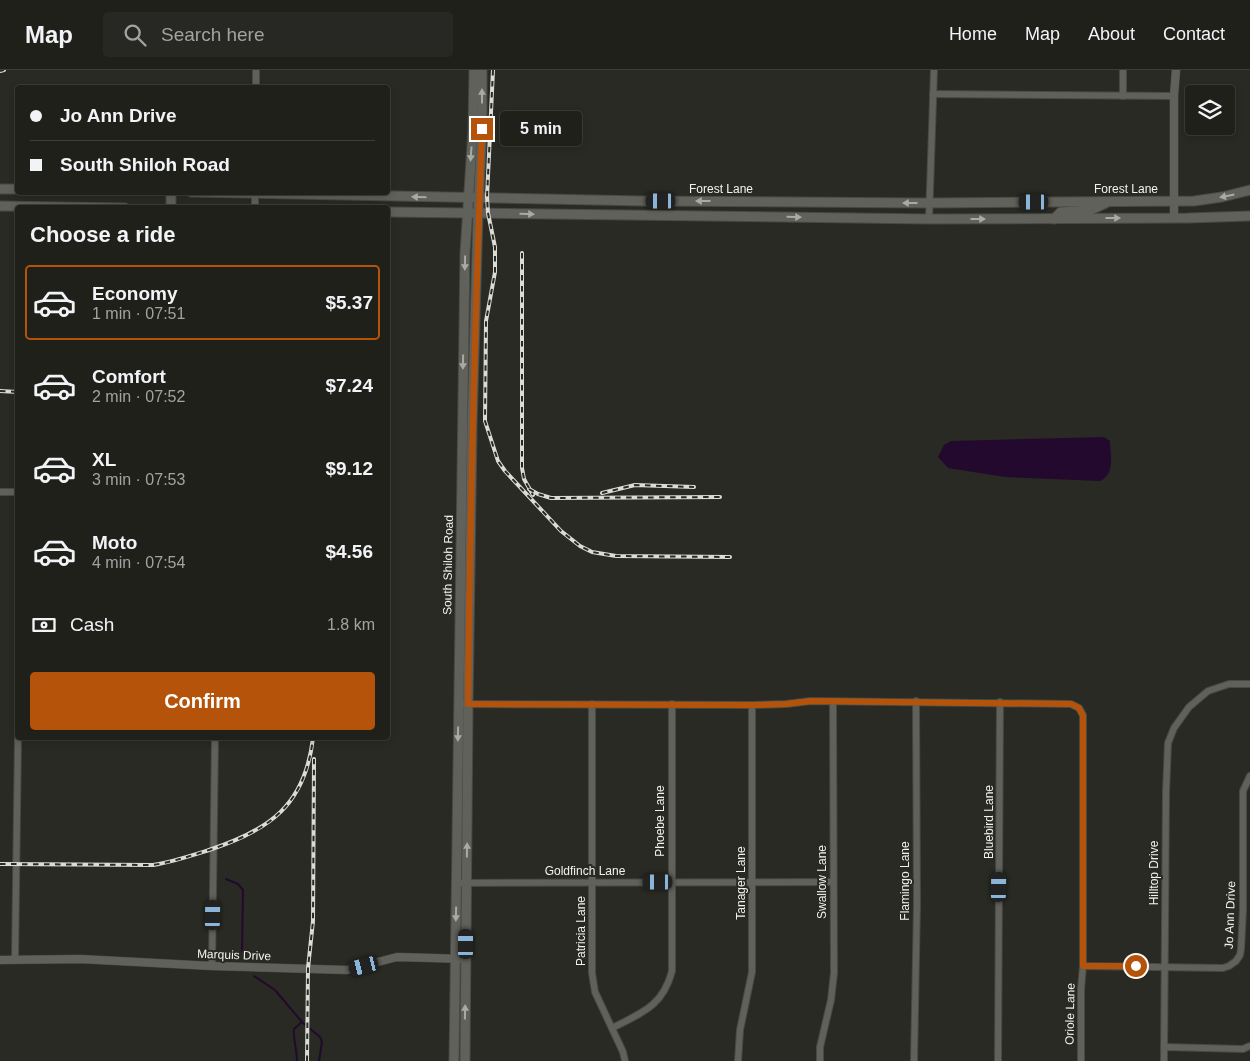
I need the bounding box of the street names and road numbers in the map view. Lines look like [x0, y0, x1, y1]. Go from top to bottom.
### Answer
street label: Forest Lane [689, 182, 753, 196]
street label: Forest Lane [1094, 182, 1158, 196]
street label: South Shiloh Road [440, 515, 456, 615]
street label: Phoebe Lane [653, 785, 667, 857]
street label: Bluebird Lane [982, 785, 996, 859]
street label: Hilltop Drive [1147, 840, 1161, 905]
street label: Flamingo Lane [898, 841, 912, 921]
street label: Swallow Lane [815, 845, 829, 919]
street label: Tanager Lane [734, 846, 748, 920]
street label: Goldfinch Lane [545, 864, 626, 878]
street label: Jo Ann Drive [1222, 880, 1238, 949]
street label: Patricia Lane [574, 896, 588, 966]
street label: Marquis Drive [197, 947, 272, 963]
street label: Oriole Lane [1062, 983, 1078, 1045]

